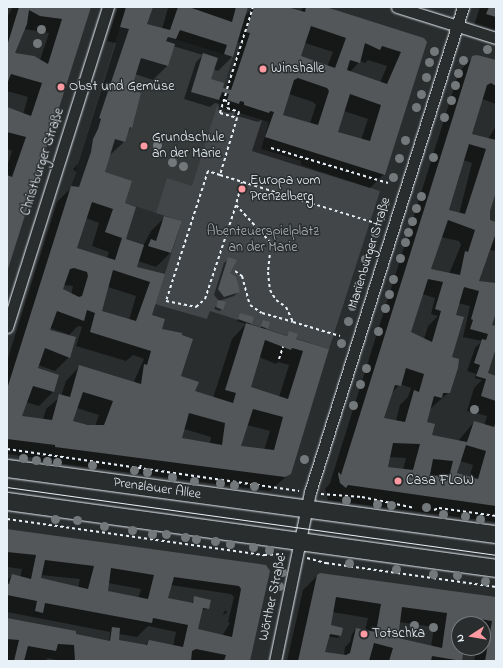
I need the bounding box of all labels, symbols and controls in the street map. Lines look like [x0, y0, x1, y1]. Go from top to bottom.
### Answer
place label: Winshalle [271, 61, 324, 77]
marker: Winshalle [258, 64, 268, 74]
place label: Obst und Gemüse [69, 79, 174, 95]
marker: Obst und Gemüse [56, 82, 66, 92]
street label: Christburger Straße [18, 106, 68, 218]
place label: Grundschule an der Marie [152, 130, 224, 162]
marker: Grundschule an der Marie [139, 141, 149, 151]
place label: Europa vom Prenzelberg [250, 173, 320, 206]
marker: Europa vom Prenzelberg [237, 184, 247, 194]
street label: Marienburger Straße [345, 195, 395, 311]
park label: Abenteuerspielplatz an der Marie [207, 224, 319, 256]
place label: Casa FLOW [406, 473, 474, 489]
street label: Prenzlauer Allee [112, 475, 202, 503]
marker: Casa FLOW [393, 476, 403, 486]
street label: Wörther Straße [256, 554, 290, 642]
north arrow [451, 616, 491, 656]
place label: Totschka [372, 626, 425, 642]
marker: Totschka [359, 629, 369, 639]
text: N [452, 633, 469, 644]

